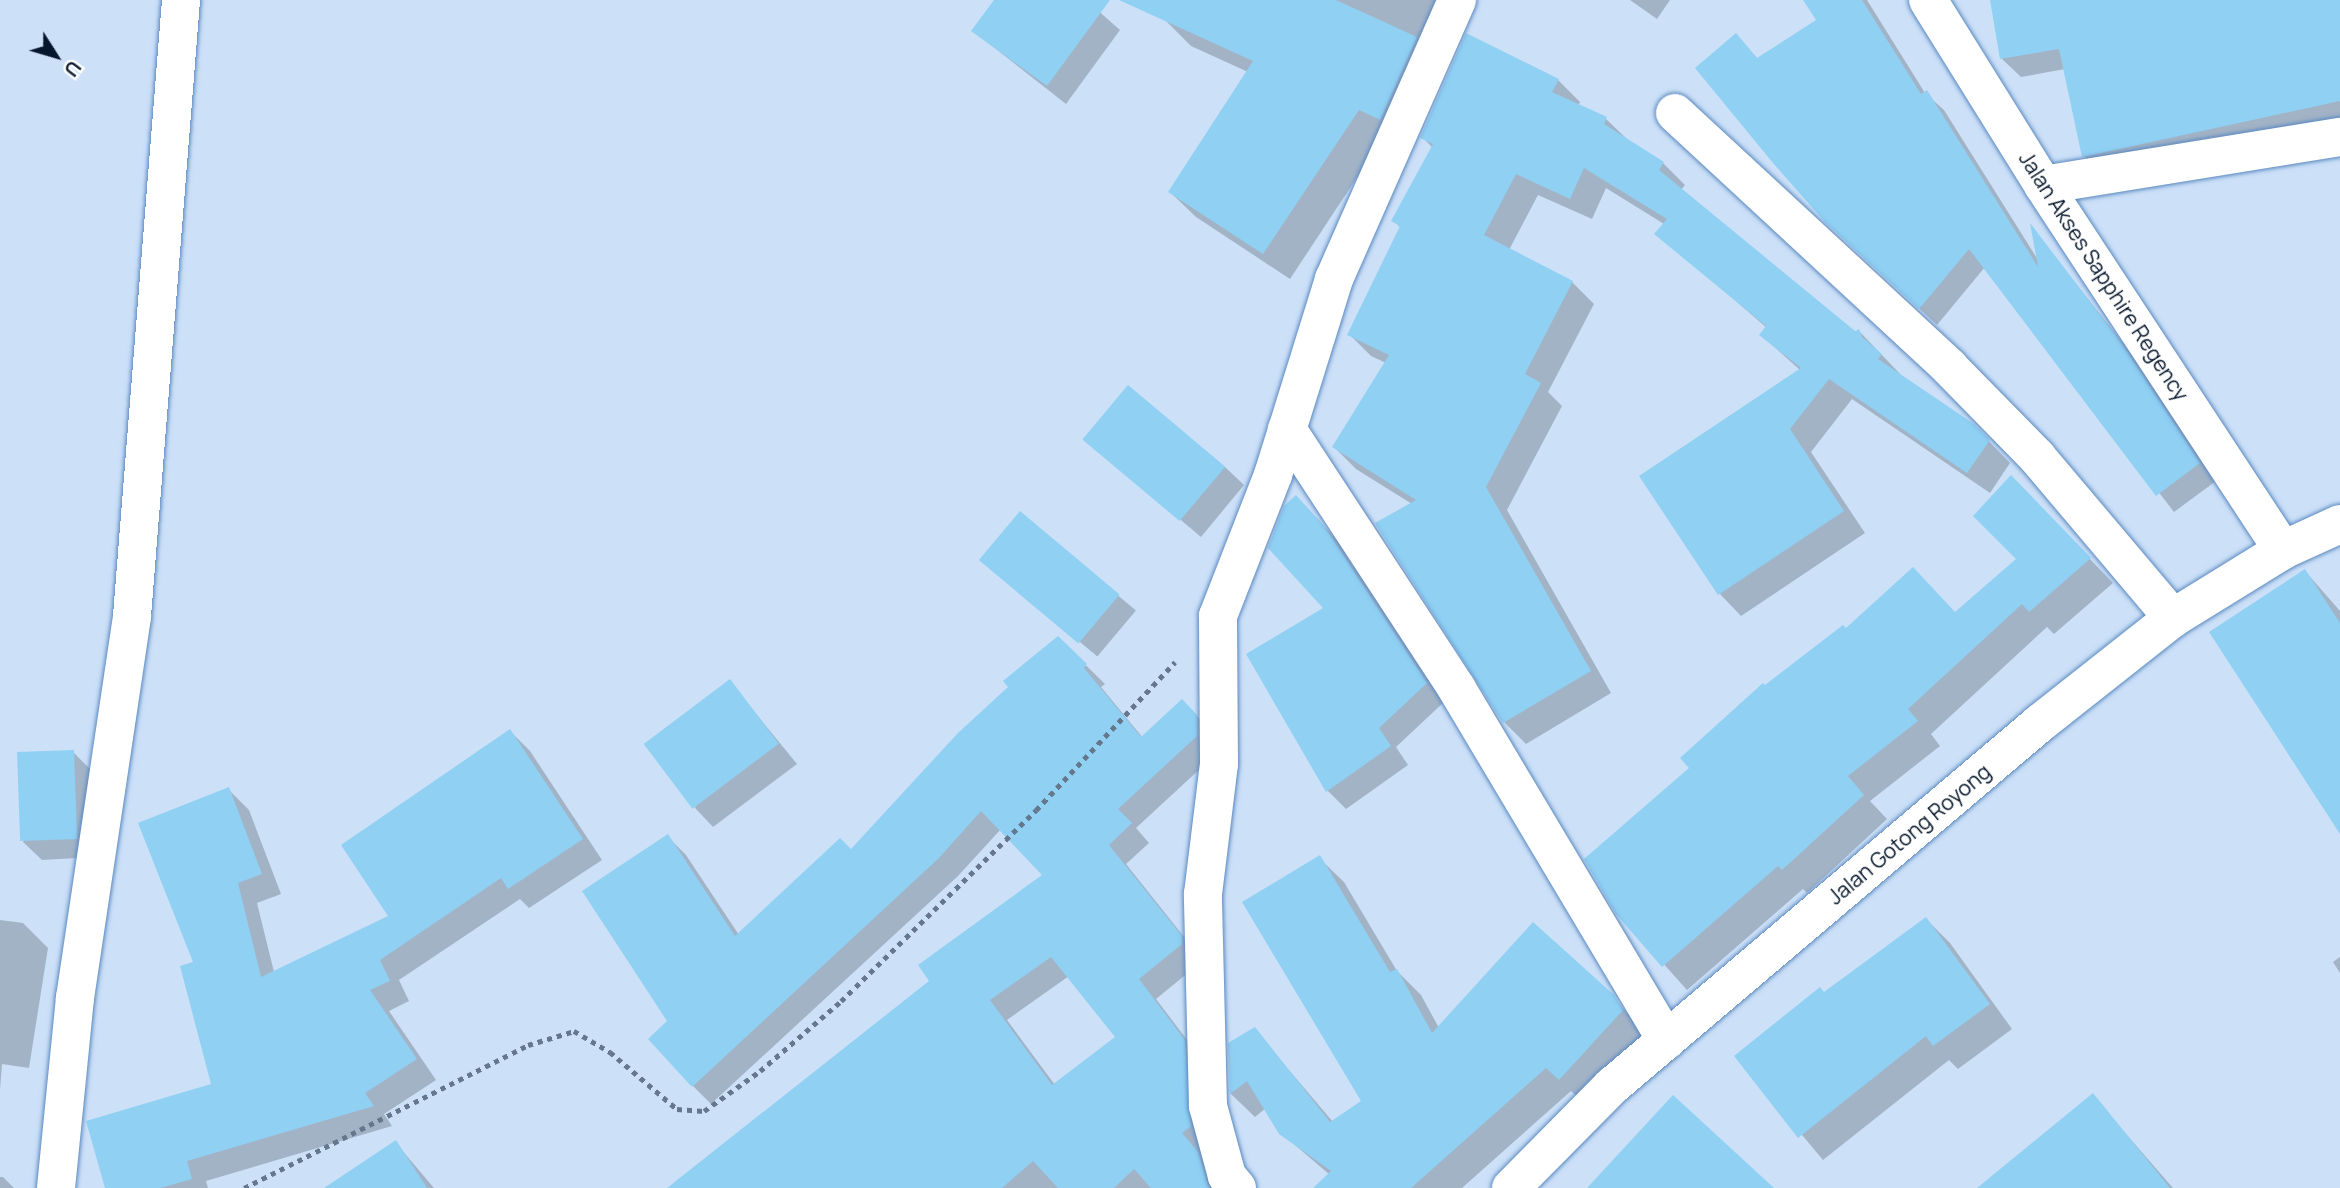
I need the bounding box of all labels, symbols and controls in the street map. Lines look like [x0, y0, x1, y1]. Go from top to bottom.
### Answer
north arrow [21, 21, 91, 91]
text: U [58, 55, 87, 82]
street label: Jalan Akses Sapphire Regency [2014, 147, 2194, 405]
street label: Jalan Gotong Royong [1823, 759, 1995, 909]

